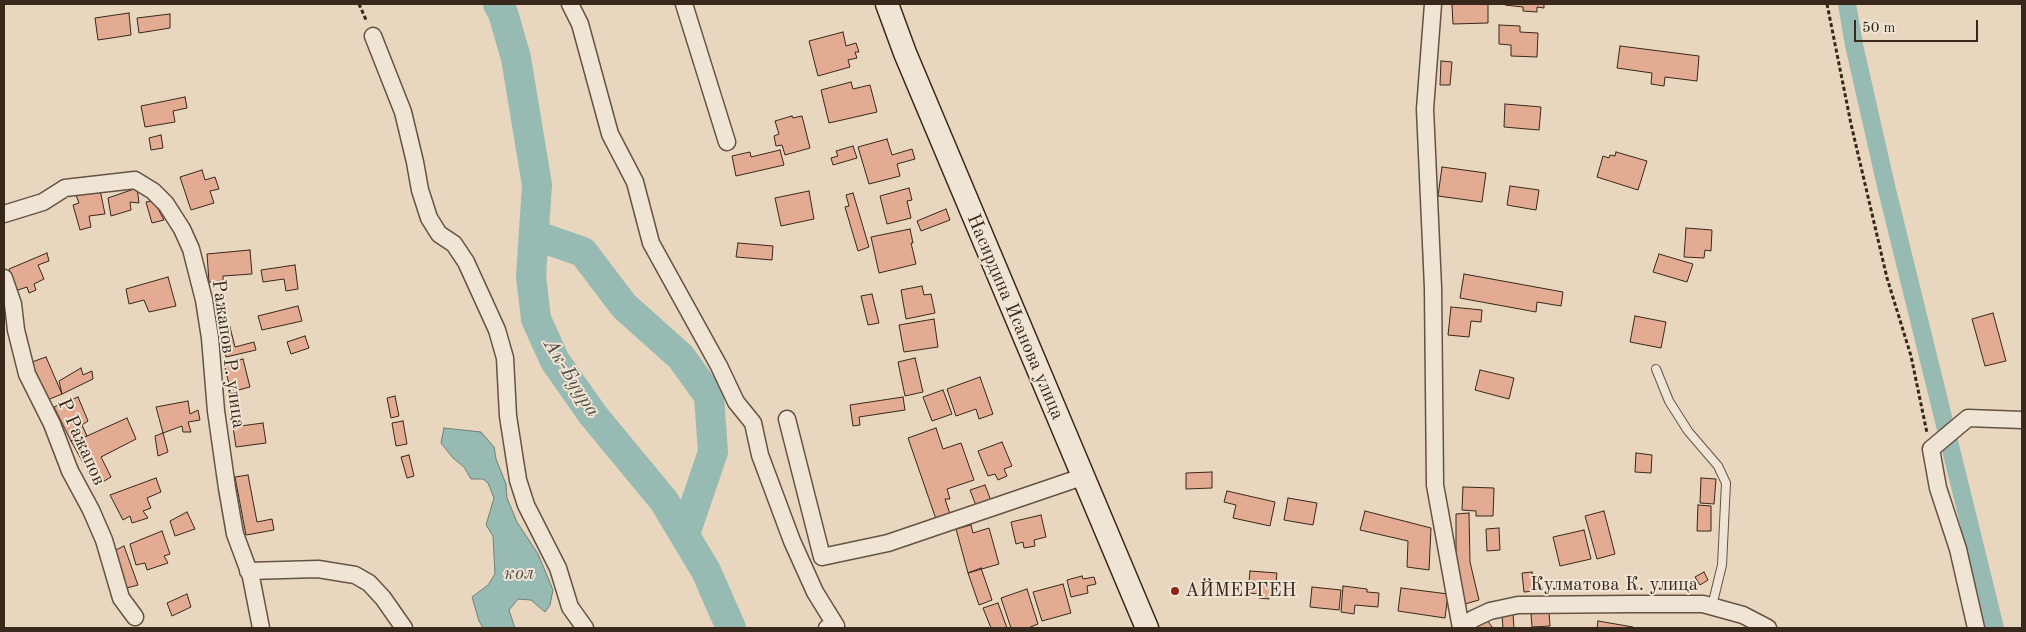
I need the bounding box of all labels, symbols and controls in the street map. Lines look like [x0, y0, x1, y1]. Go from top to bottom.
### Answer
scale bar [1856, 10, 1980, 42]
text: 50 m [1862, 21, 1896, 36]
street label: Насирдина Исанова улица [961, 211, 1069, 423]
street label: Ражапов Р. улица [206, 278, 250, 430]
water label: Ак-Буура [538, 334, 604, 422]
street label: Р Ражапов [52, 395, 110, 489]
water label: кол [504, 562, 534, 586]
street label: Кулматова К. улица [1530, 574, 1698, 596]
place label: АЙМЕРГЕН [1185, 580, 1297, 602]
marker: АЙМЕРГЕН [1169, 585, 1181, 597]

